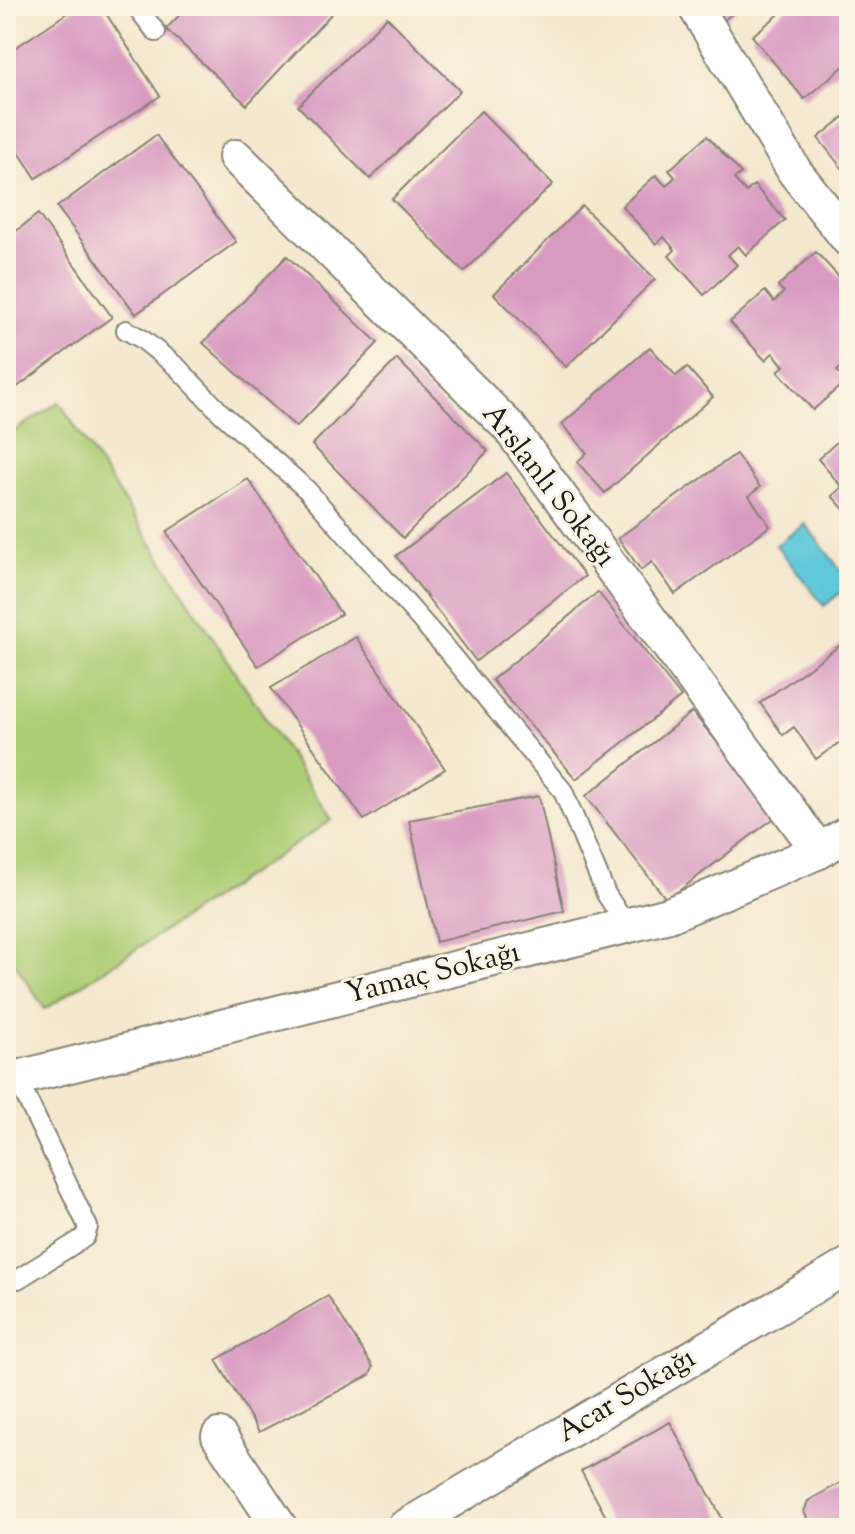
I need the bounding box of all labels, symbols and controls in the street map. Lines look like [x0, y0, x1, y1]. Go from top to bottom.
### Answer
street label: Arslanlı Sokağı [470, 395, 626, 577]
street label: Yamaç Sokağı [341, 932, 525, 1016]
street label: Acar Sokağı [550, 1338, 704, 1454]

